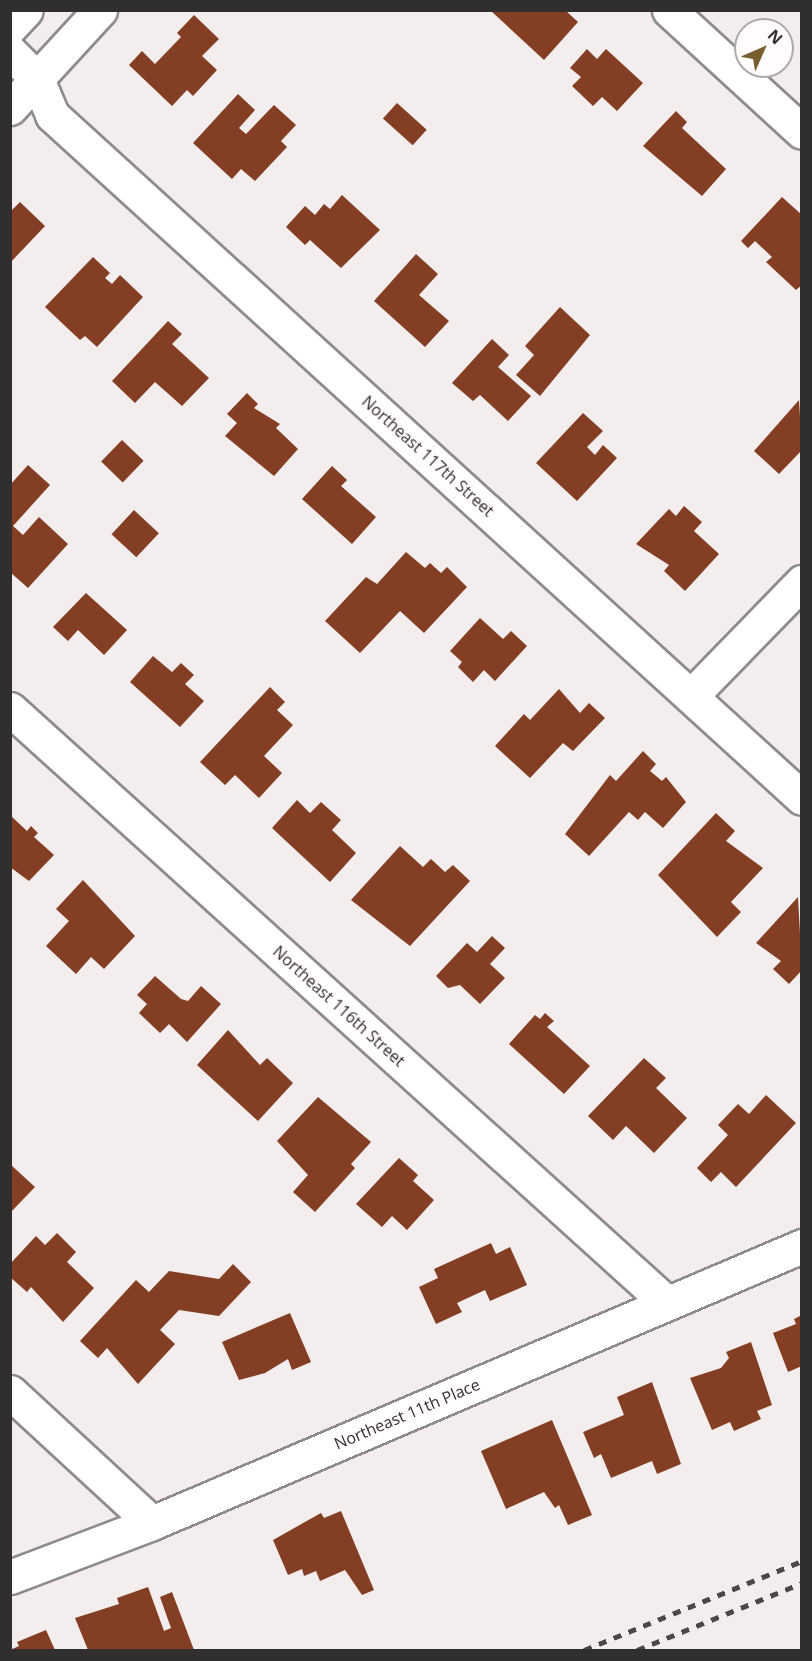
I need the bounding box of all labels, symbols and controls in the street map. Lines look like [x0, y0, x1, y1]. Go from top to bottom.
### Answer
north arrow [734, 18, 794, 78]
text: N [763, 24, 788, 49]
street label: Northeast 117th Street [358, 392, 498, 520]
street label: Northeast 116th Street [269, 942, 409, 1070]
street label: Northeast 11th Place [331, 1375, 483, 1453]

